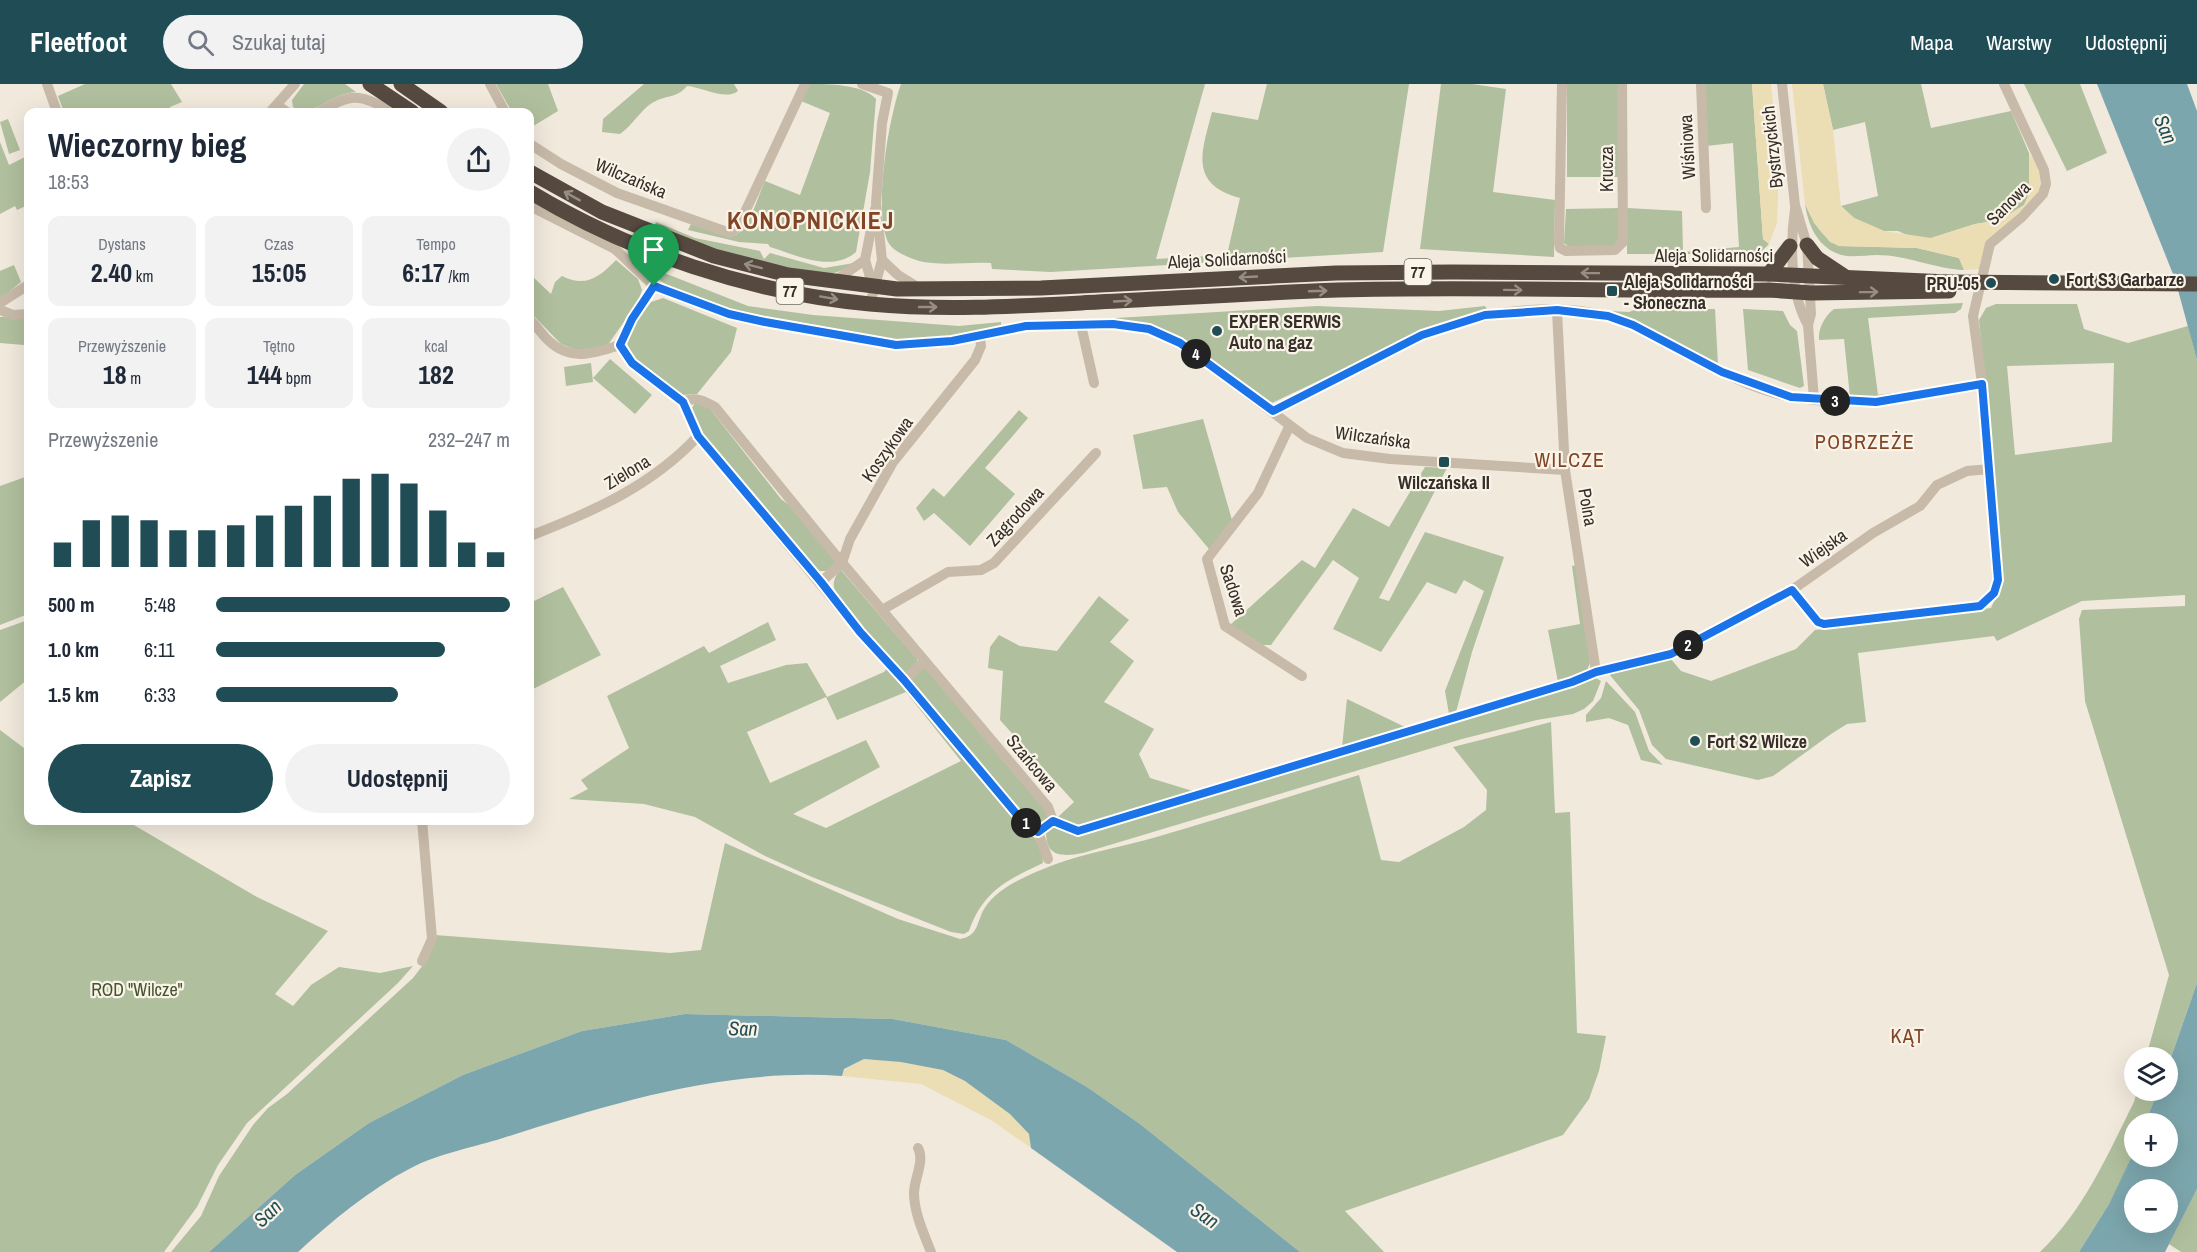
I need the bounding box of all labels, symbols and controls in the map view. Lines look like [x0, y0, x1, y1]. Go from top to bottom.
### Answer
search box [163, 15, 583, 69]
text: Fleetfoot [30, 23, 127, 61]
icon: search [184, 26, 217, 59]
text: Szukaj tutaj [232, 27, 325, 57]
text: Mapa [1910, 28, 1953, 57]
text: Warstwy [1986, 28, 2052, 57]
text: Udostępnij [2085, 28, 2167, 57]
street label: Bystrzyckich [1755, 104, 1789, 190]
water label: San [2148, 110, 2184, 148]
street label: Wiśniowa [1673, 114, 1701, 180]
text: Wieczorny bieg [48, 123, 246, 167]
button: share [447, 128, 510, 191]
street label: Krucza [1594, 146, 1619, 192]
street label: Wilczańska [591, 152, 671, 204]
text: 18:53 [48, 168, 89, 195]
street label: Sanowa [1980, 175, 2036, 231]
one-way arrow [563, 190, 581, 201]
district label: KONOPNICKIEJ [727, 204, 895, 236]
pin [628, 224, 679, 286]
text: Dystans [98, 233, 146, 255]
text: Czas [264, 233, 294, 255]
text: Tempo [416, 233, 456, 255]
icon: arrive [637, 233, 670, 266]
street label: Aleja Solidarności [1166, 243, 1287, 275]
street label: Aleja Solidarności [1654, 243, 1773, 268]
text: 2.40 [91, 255, 132, 290]
text: 15:05 [252, 255, 306, 290]
text: 6:17 [402, 255, 445, 290]
road number: 77 [1404, 259, 1432, 285]
one-way arrow [744, 260, 763, 272]
text: km [132, 265, 153, 287]
text: /km [445, 265, 470, 287]
one-way arrow [1580, 267, 1600, 279]
place label: Fort S3 Garbarze [2066, 267, 2184, 292]
place label: Aleja Solidarności - Słoneczna [1624, 269, 1752, 315]
place label: PRU-05 [1927, 271, 1979, 296]
one-way arrow [1238, 272, 1258, 283]
marker: Fort S3 Garbarze [2047, 272, 2061, 286]
marker: PRU-05 [1984, 276, 1998, 290]
road number: 77 [776, 278, 804, 304]
one-way arrow [1502, 284, 1522, 295]
marker: Aleja Solidarności - Słoneczna [1605, 284, 1619, 298]
one-way arrow [1307, 286, 1327, 297]
one-way arrow [1859, 287, 1879, 298]
one-way arrow [818, 293, 838, 304]
one-way arrow [1113, 295, 1133, 306]
one-way arrow [918, 301, 938, 313]
place label: EXPER SERWIS Auto na gaz [1229, 309, 1341, 355]
marker: EXPER SERWIS Auto na gaz [1210, 324, 1224, 338]
text: Przewyższenie [78, 335, 166, 357]
text: Tętno [263, 335, 295, 357]
text: kcal [424, 335, 448, 357]
pin: 4 [1181, 339, 1211, 369]
text: 4 [1192, 343, 1200, 365]
text: 18 [103, 357, 127, 392]
text: 144 [247, 357, 282, 392]
text: 182 [418, 357, 454, 392]
text: m [127, 367, 141, 389]
text: bpm [282, 367, 311, 389]
pin: 3 [1820, 386, 1850, 416]
text: 3 [1831, 390, 1839, 412]
street label: Koszykowa [855, 411, 919, 487]
street label: WiIczańska [1333, 419, 1413, 455]
text: Przewyższenie [48, 426, 158, 453]
text: 232–247 m [428, 426, 510, 453]
district label: POBRZEŻE [1815, 428, 1915, 455]
district label: WILCZE [1535, 446, 1605, 473]
street label: Zielona [599, 449, 655, 495]
marker: Wilczańska II [1437, 455, 1451, 469]
place label: Wilczańska II [1398, 470, 1490, 495]
street label: Zagrodowa [981, 480, 1049, 552]
street label: Polna [1572, 486, 1604, 528]
street label: Wiejska [1794, 523, 1852, 573]
street label: Sadowa [1214, 561, 1254, 619]
text: 500 m [48, 591, 95, 618]
text: 5:48 [144, 591, 176, 618]
pin: 2 [1673, 630, 1703, 660]
text: 2 [1684, 634, 1692, 656]
text: 1.0 km [48, 636, 99, 663]
text: 6:11 [144, 636, 175, 663]
text: 1.5 km [48, 681, 99, 708]
text: 6:33 [144, 681, 176, 708]
street label: Szańcowa [1001, 729, 1063, 797]
place label: Fort S2 Wilcze [1707, 729, 1807, 754]
marker: Fort S2 Wilcze [1688, 734, 1702, 748]
button: Zapisz [48, 744, 273, 813]
button: Udostępnij [285, 744, 510, 813]
pin: 1 [1011, 808, 1041, 838]
text: 1 [1022, 812, 1030, 834]
park label: ROD "Wilcze" [91, 977, 183, 1002]
water label: San [728, 1014, 758, 1042]
district label: KĄT [1890, 1022, 1926, 1049]
map controls [2124, 1047, 2178, 1233]
button: layers [2124, 1047, 2178, 1101]
button: + [2124, 1113, 2178, 1167]
button: − [2124, 1179, 2178, 1233]
water label: San [247, 1193, 287, 1233]
water label: San [1185, 1196, 1225, 1234]

